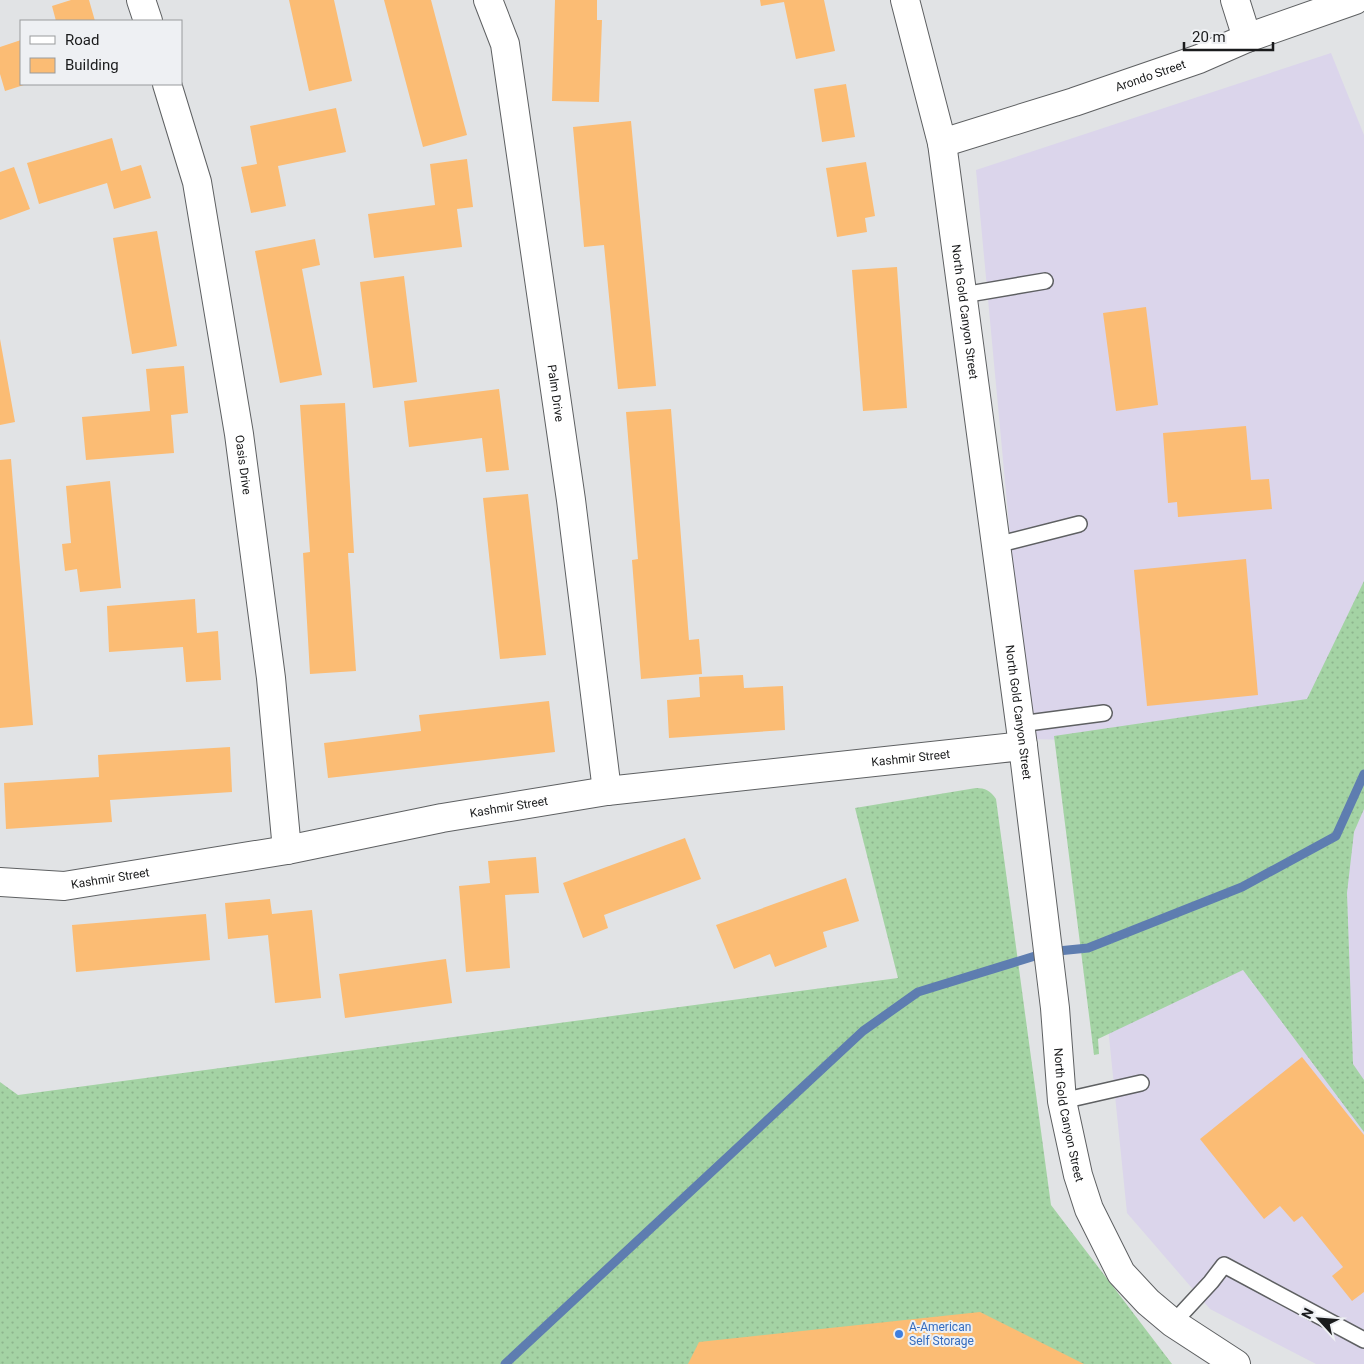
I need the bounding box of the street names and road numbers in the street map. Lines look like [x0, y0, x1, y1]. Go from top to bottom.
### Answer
street label: Arondo Street [1113, 57, 1188, 94]
street label: North Gold Canyon Street [949, 244, 981, 380]
street label: Palm Drive [544, 364, 567, 423]
street label: Oasis Drive [232, 434, 254, 495]
street label: North Gold Canyon Street [1002, 644, 1034, 780]
street label: Kashmir Street [871, 747, 951, 769]
street label: Kashmir Street [469, 794, 549, 820]
street label: Kashmir Street [70, 865, 151, 892]
street label: North Gold Canyon Street [1051, 1047, 1087, 1184]

